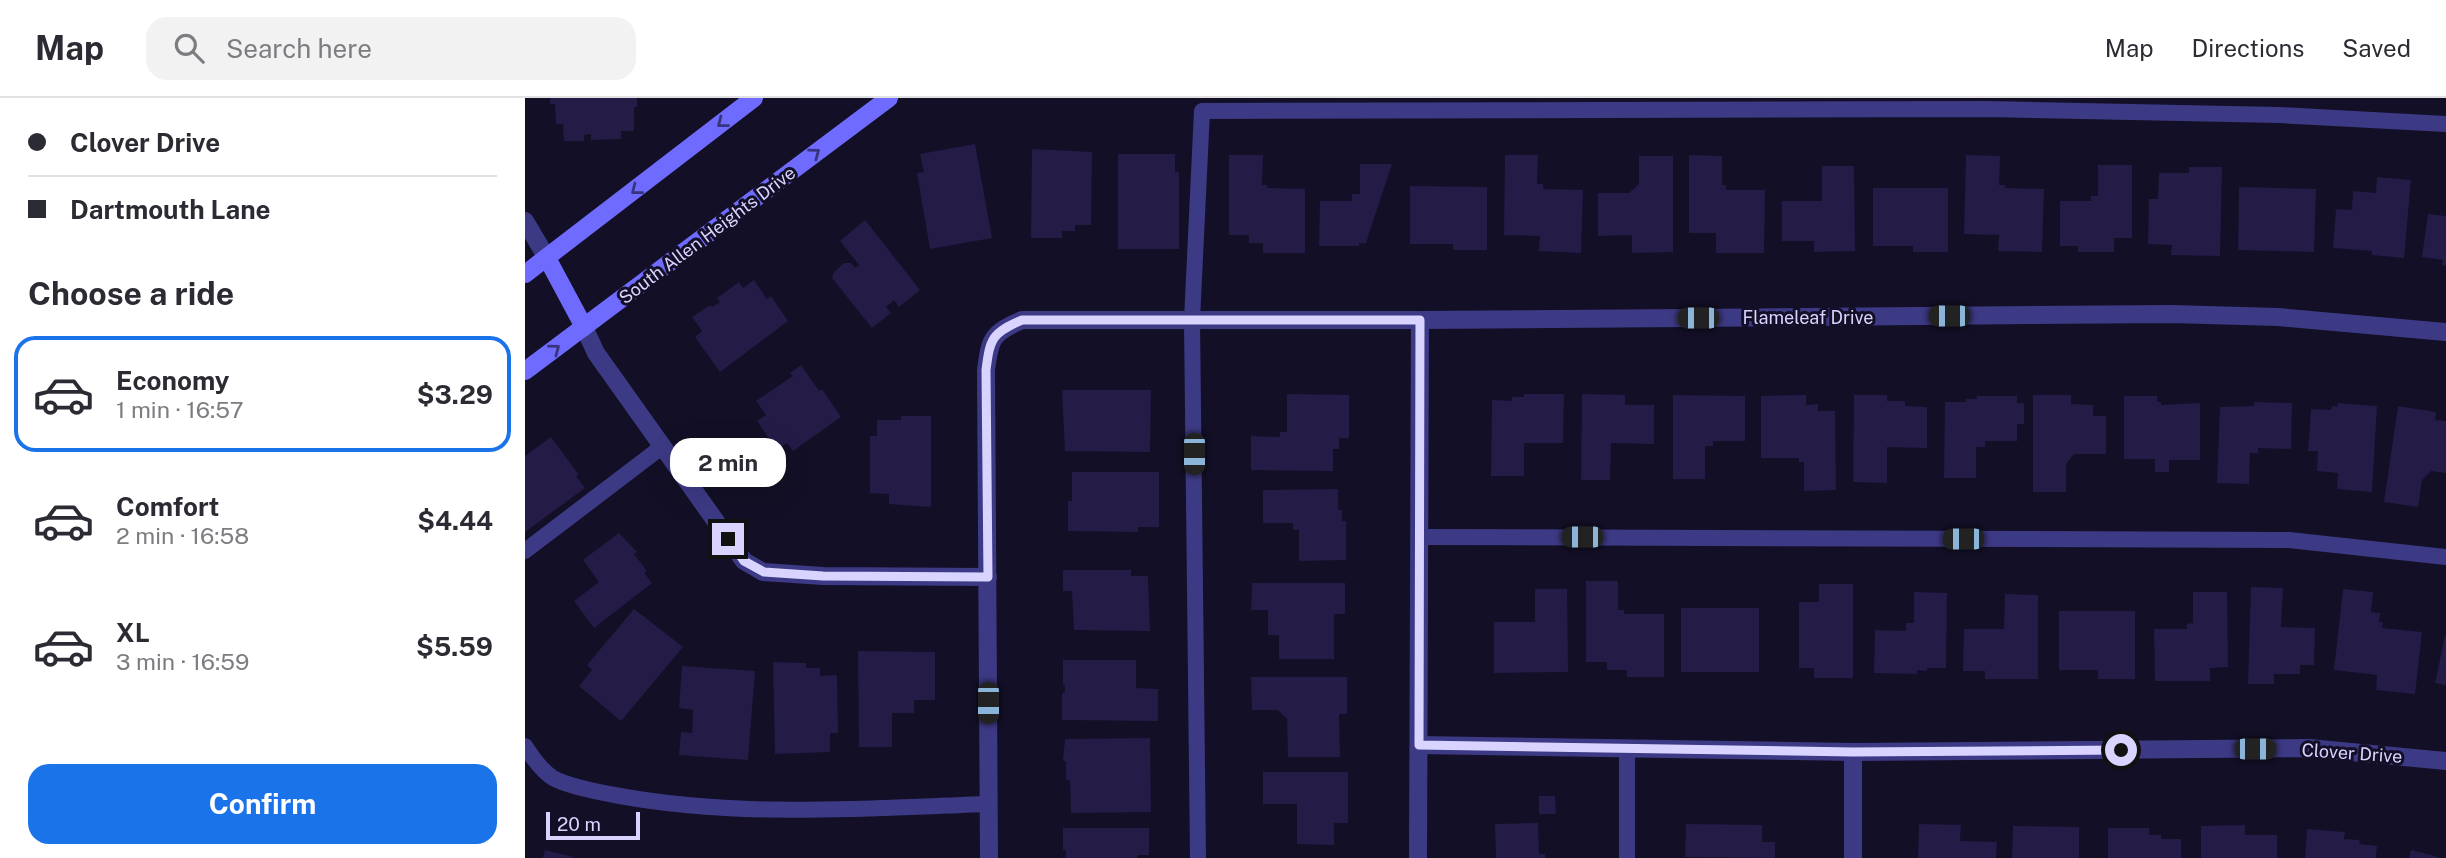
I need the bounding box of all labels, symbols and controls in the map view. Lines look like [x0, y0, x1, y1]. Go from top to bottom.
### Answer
search box [146, 17, 636, 80]
text: Map [35, 29, 104, 67]
icon: search [170, 29, 208, 67]
text: Search here [226, 33, 372, 64]
text: Map [2105, 34, 2154, 62]
text: Directions [2192, 34, 2304, 62]
text: Saved [2342, 34, 2411, 62]
one-way arrow [717, 115, 730, 127]
text: Clover Drive [70, 127, 220, 158]
one-way arrow [807, 149, 820, 162]
street label: South Allen Heights Drive [615, 162, 799, 308]
one-way arrow [631, 181, 643, 194]
text: Dartmouth Lane [70, 194, 271, 225]
text: Choose a ride [28, 275, 234, 312]
car [1929, 306, 1971, 327]
street label: Flameleaf Drive [1742, 307, 1874, 328]
car [1678, 308, 1720, 329]
one-way arrow [547, 345, 560, 358]
icon: car [32, 363, 95, 426]
text: Economy [116, 365, 229, 396]
text: $3.29 [417, 379, 493, 410]
text: 1 min · 16:57 [116, 396, 244, 423]
car [1184, 433, 1205, 475]
callout: 2 min [670, 438, 786, 486]
text: 2 min [698, 449, 758, 476]
icon: car [32, 489, 95, 552]
text: Comfort [116, 491, 219, 522]
text: $4.44 [417, 505, 493, 536]
text: 2 min · 16:58 [116, 522, 249, 549]
route end [712, 523, 744, 555]
car [1562, 527, 1604, 548]
car [1943, 529, 1985, 550]
icon: car [32, 615, 95, 678]
text: XL [116, 617, 150, 648]
text: $5.59 [416, 631, 493, 662]
text: 3 min · 16:59 [116, 648, 249, 675]
car [978, 682, 999, 724]
route start [2105, 734, 2137, 766]
car [2235, 739, 2277, 760]
street label: Clover Drive [2301, 739, 2403, 767]
button: Confirm [28, 764, 497, 844]
scale bar [546, 809, 641, 841]
text: 20 m [557, 813, 601, 835]

